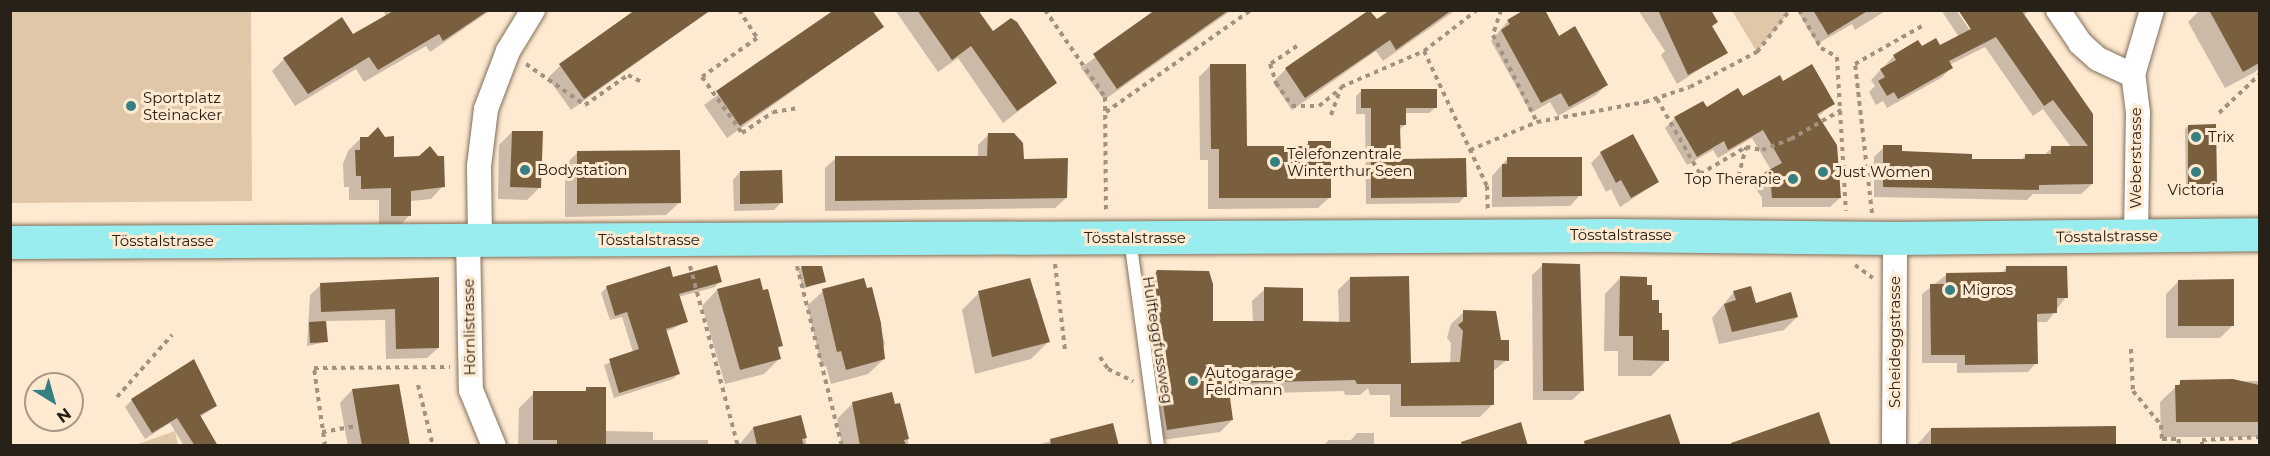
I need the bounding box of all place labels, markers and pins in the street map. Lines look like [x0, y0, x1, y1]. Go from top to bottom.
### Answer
place label: Sportplatz Steinacker [143, 88, 222, 123]
marker: Sportplatz Steinacker [124, 99, 138, 113]
place label: Trix [2208, 128, 2234, 146]
marker: Trix [2189, 130, 2203, 144]
place label: Telefonzentrale Winterthur Seen [1287, 144, 1412, 179]
marker: Telefonzentrale Winterthur Seen [1268, 155, 1282, 169]
place label: Bodystation [537, 161, 627, 179]
marker: Bodystation [518, 163, 532, 177]
place label: Just Women [1835, 163, 1930, 181]
marker: Just Women [1816, 165, 1830, 179]
marker: Victoria [2189, 165, 2203, 179]
place label: Top Therapie [1684, 170, 1781, 188]
marker: Top Therapie [1786, 172, 1800, 186]
place label: Victoria [2168, 181, 2224, 199]
place label: Migros [1962, 281, 2013, 299]
marker: Migros [1943, 283, 1957, 297]
place label: Autogarage Feldmann [1205, 363, 1294, 398]
marker: Autogarage Feldmann [1186, 374, 1200, 388]

